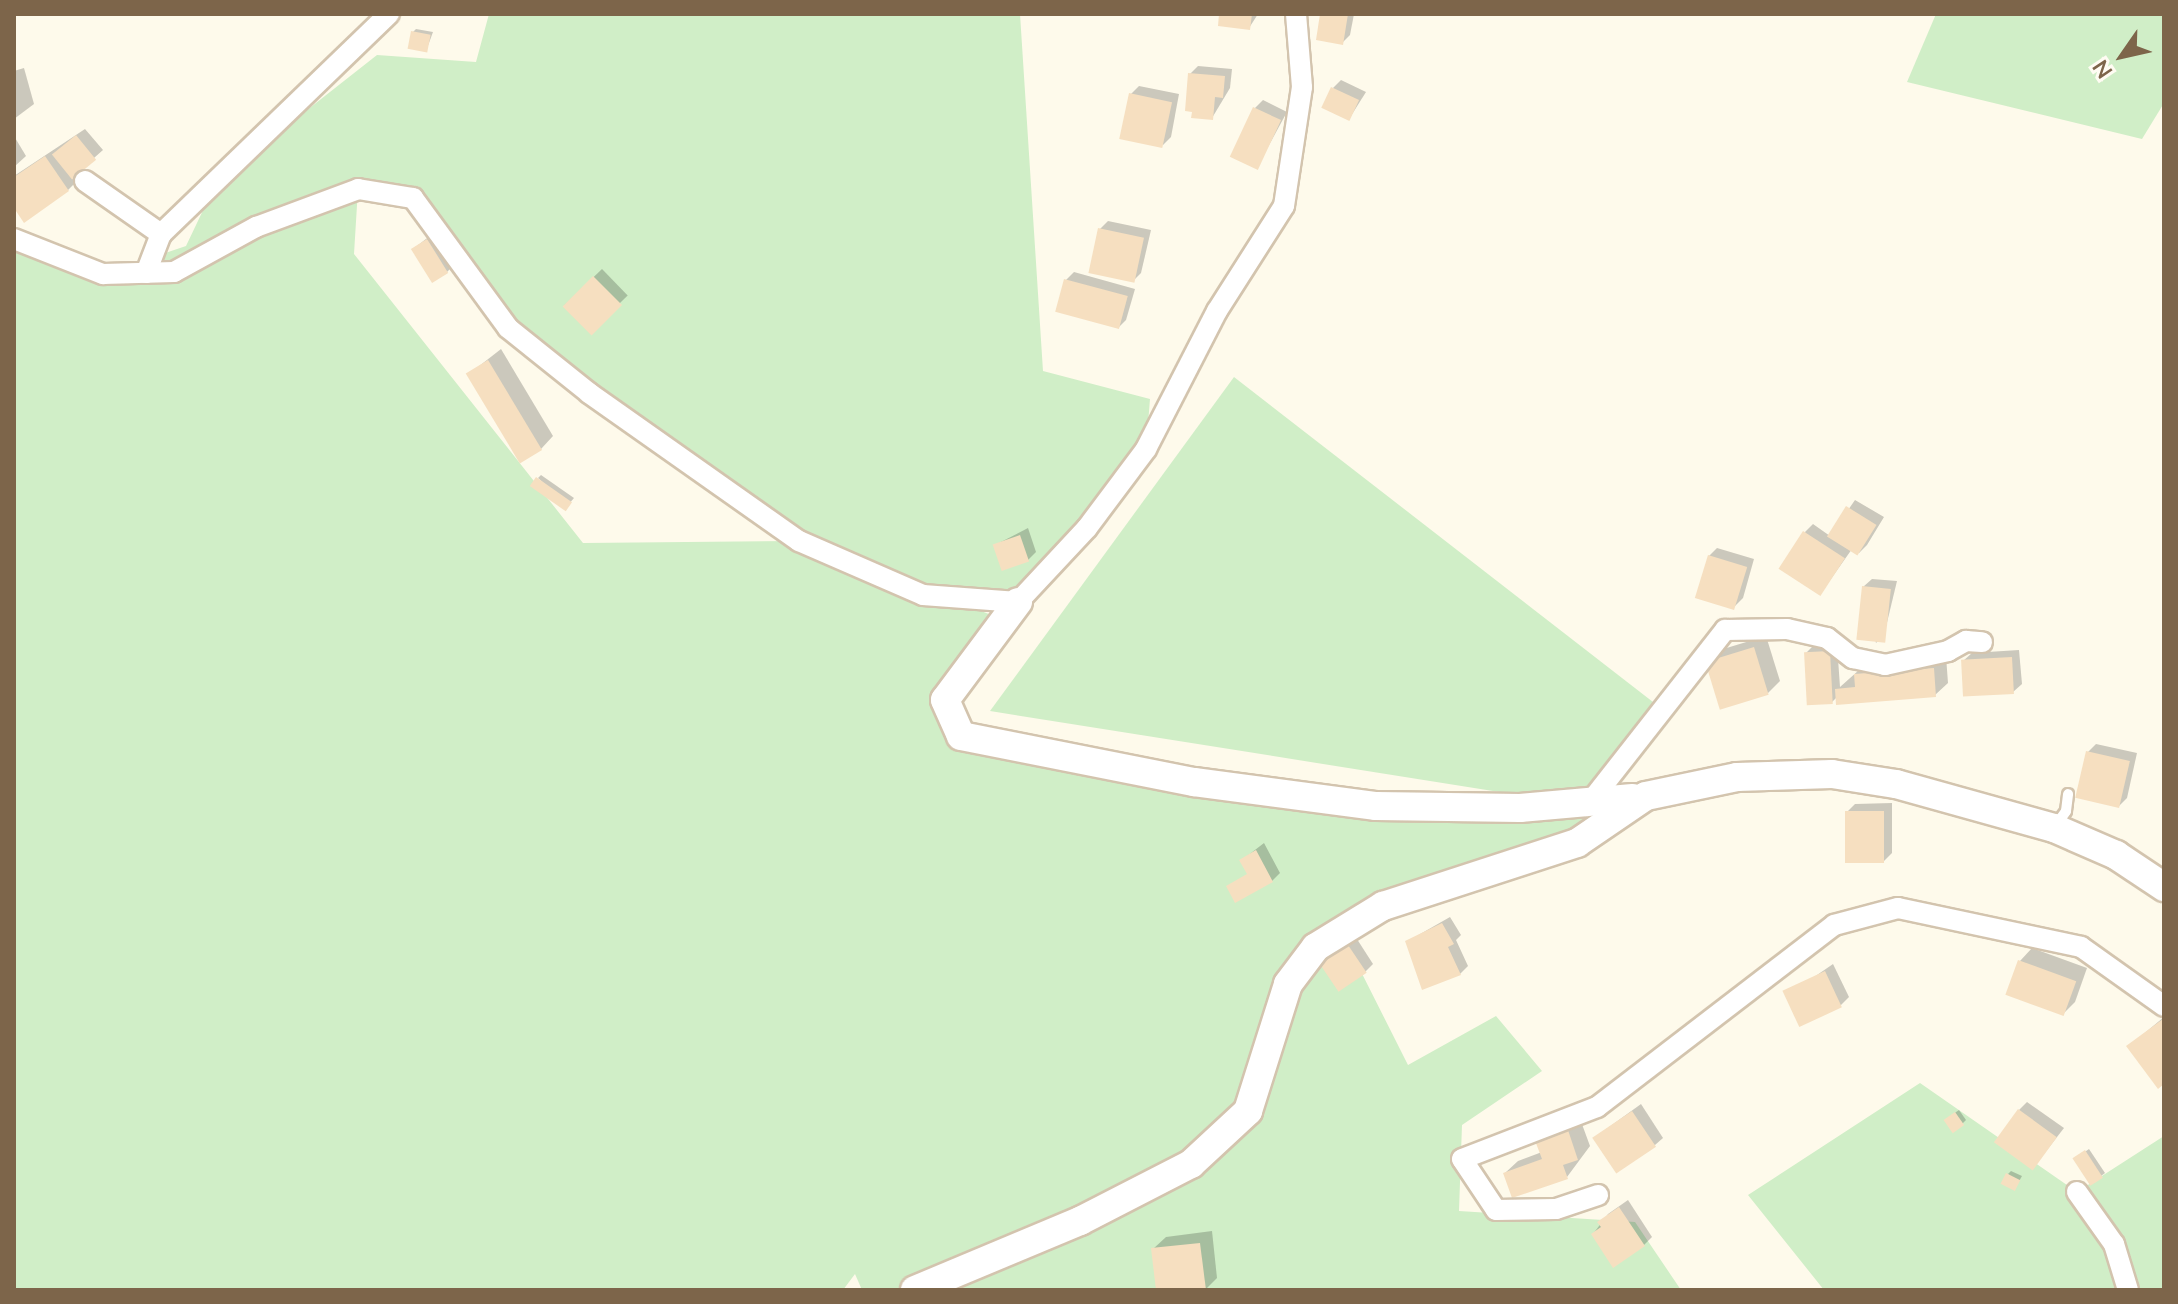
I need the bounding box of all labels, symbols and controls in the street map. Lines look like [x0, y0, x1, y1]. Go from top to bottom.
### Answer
north arrow [2082, 16, 2162, 96]
text: N [2086, 55, 2118, 84]

